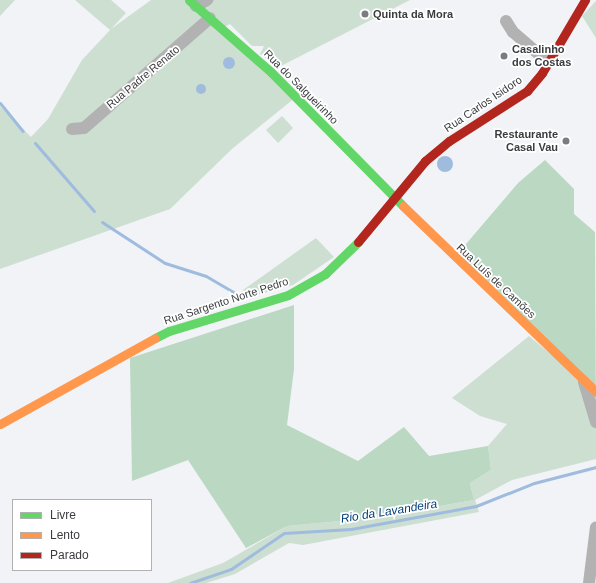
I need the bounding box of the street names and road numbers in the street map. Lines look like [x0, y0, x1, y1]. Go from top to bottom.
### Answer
street label: Rua Padre Renato [104, 43, 182, 111]
street label: Rua do Salgueirinho [261, 47, 341, 127]
street label: Rua Carlos Isidoro [442, 73, 524, 135]
street label: Rua Luís de Camões [454, 241, 538, 321]
street label: Rua Sargento Norte Pedro [162, 275, 290, 327]

